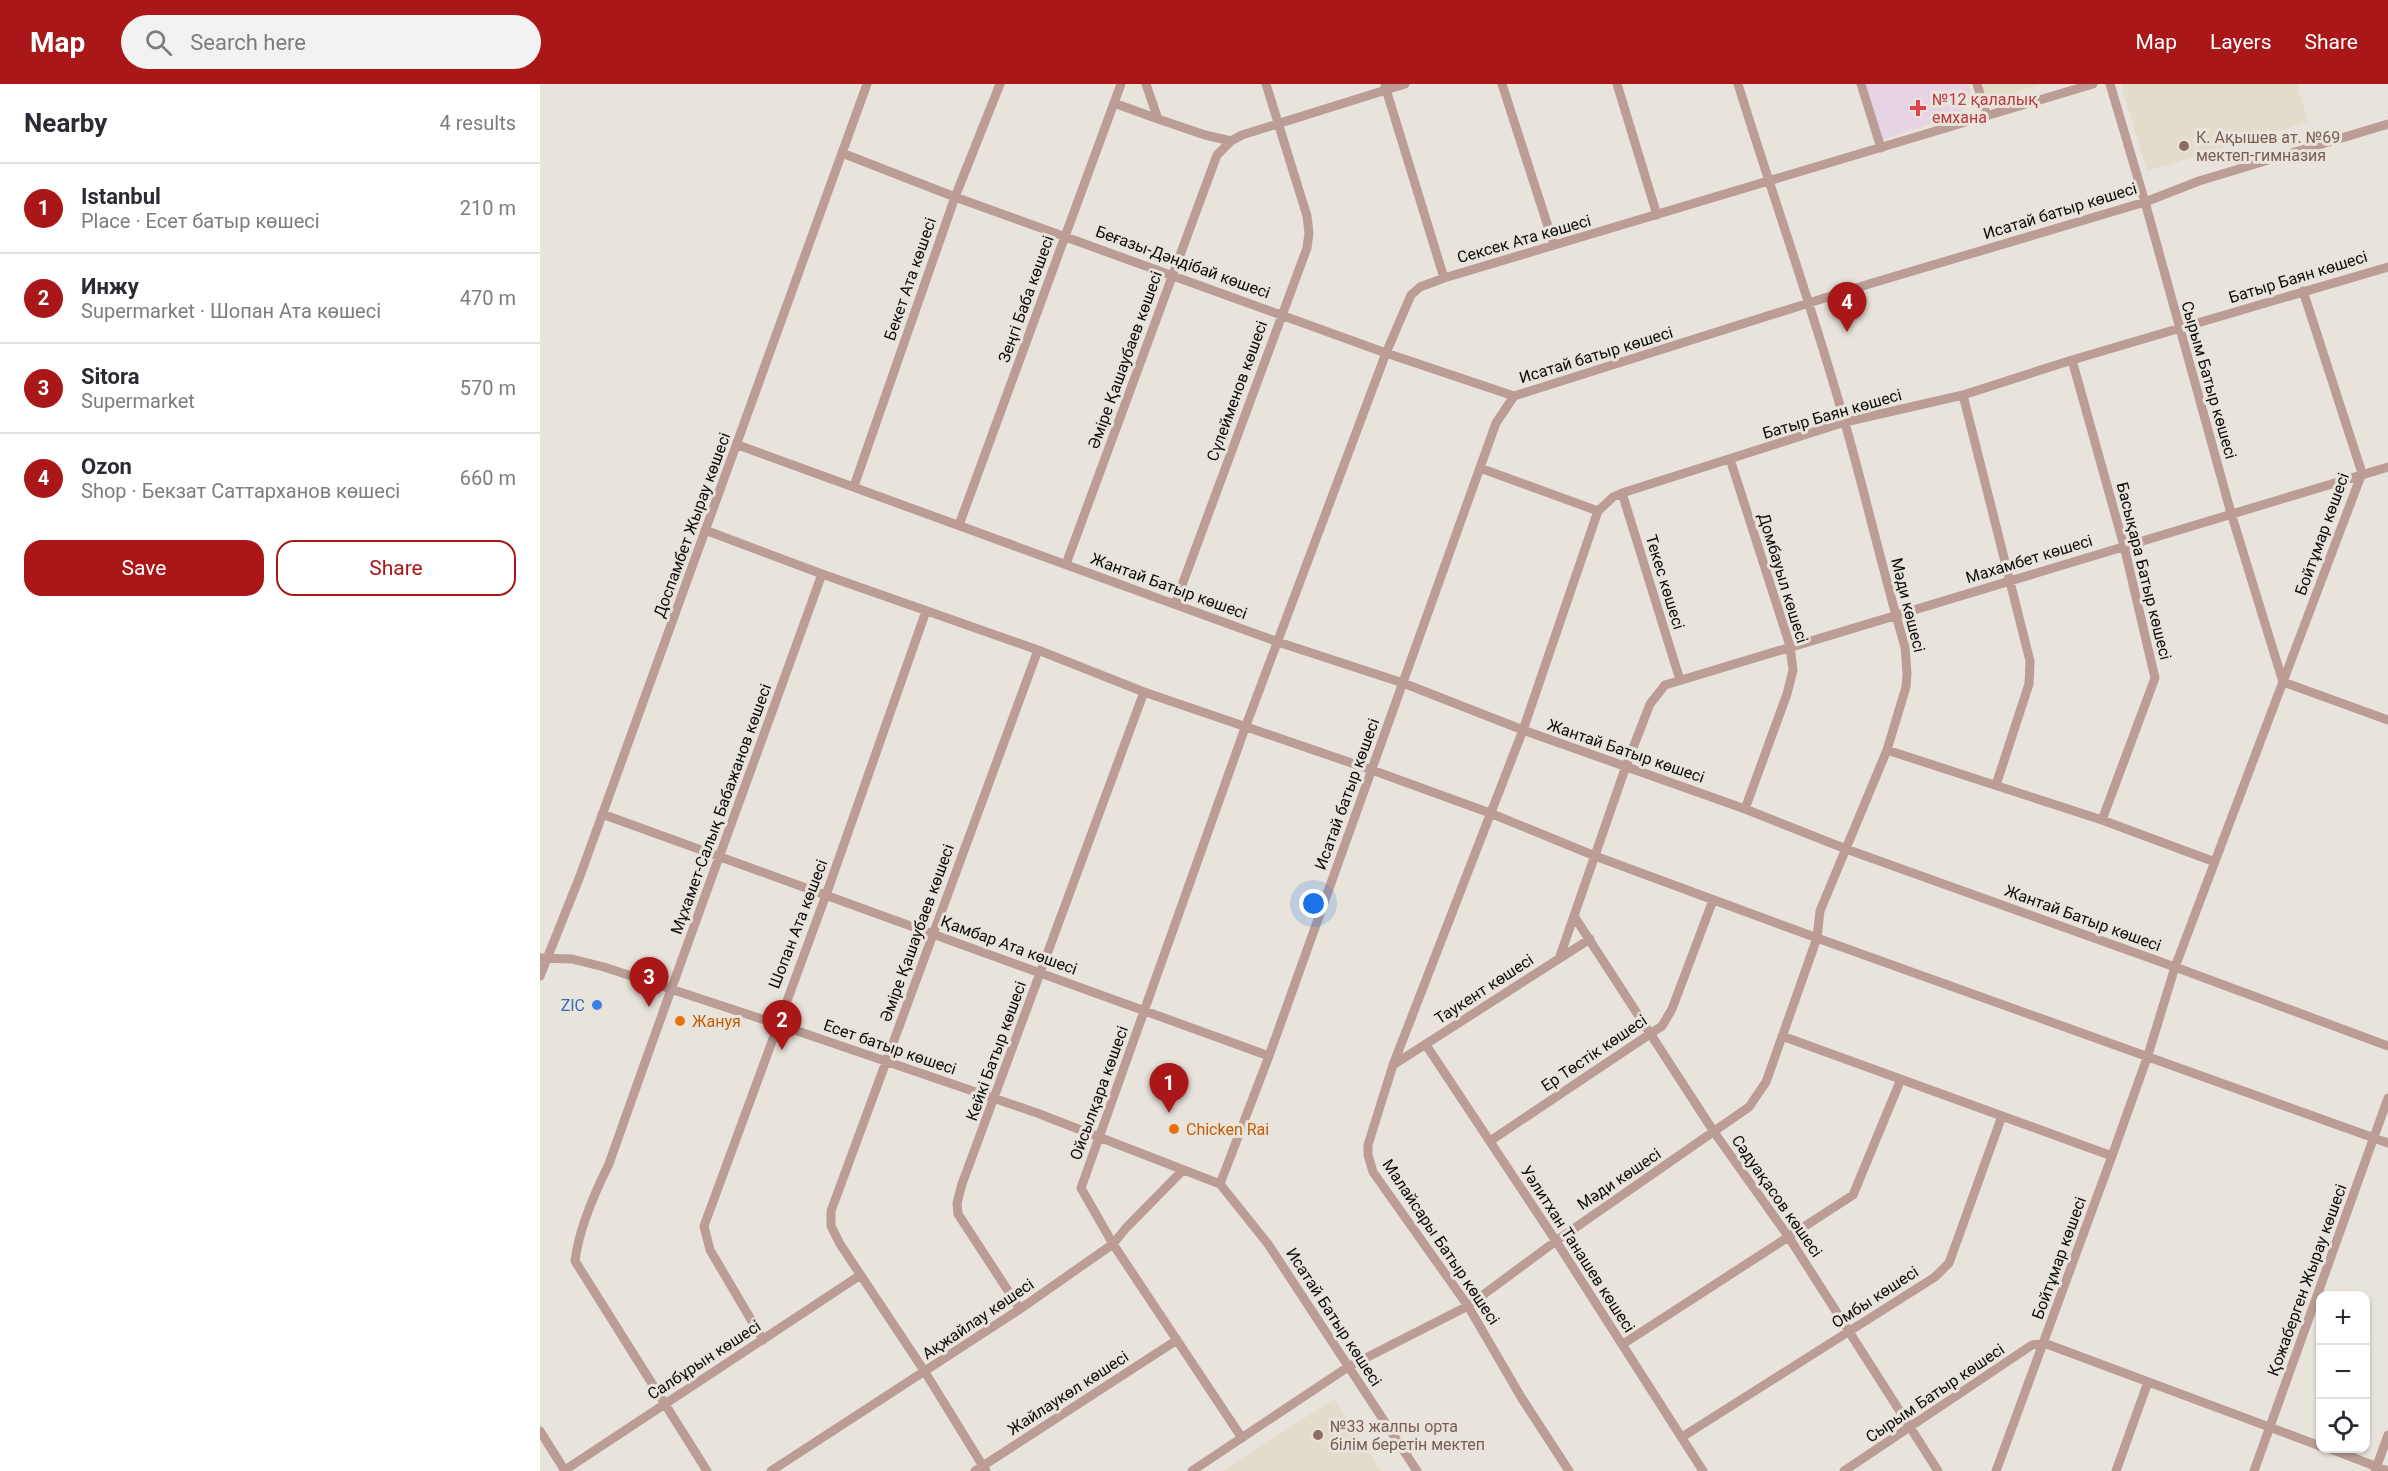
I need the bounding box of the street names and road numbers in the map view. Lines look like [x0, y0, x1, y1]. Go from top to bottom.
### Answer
street label: Исатай батыр көшесі [1981, 179, 2139, 243]
street label: Сексек Ата көшесі [1455, 211, 1593, 267]
street label: Бекет Ата көшесі [880, 215, 940, 343]
street label: Беғазы-Дәндібай көшесі [1093, 222, 1273, 302]
street label: Зеңгі Баба көшесі [994, 233, 1058, 365]
street label: Батыр Баян көшесі [2226, 247, 2370, 307]
street label: Әміре Қашаубаев көшесі [1084, 269, 1166, 451]
street label: Сырым Батыр көшесі [2177, 299, 2241, 461]
street label: Сүлейменов көшесі [1203, 318, 1271, 464]
street label: Исатай батыр көшесі [1517, 323, 1675, 387]
street label: Батыр Баян көшесі [1760, 385, 1904, 443]
street label: Доспамбет Жырау көшесі [650, 430, 734, 620]
street label: Бойтұмар көшесі [2291, 470, 2353, 598]
street label: Басықара Батыр көшесі [2113, 480, 2175, 662]
street label: Домбауыл көшесі [1754, 511, 1812, 645]
street label: Махамбет көшесі [1963, 531, 2095, 587]
street label: Текес көшесі [1642, 532, 1688, 632]
street label: Жантай Батыр көшесі [1088, 549, 1250, 623]
street label: Мәди көшесі [1887, 556, 1929, 654]
street label: Мұхамет-Салық Бабажанов көшесі [667, 681, 775, 937]
street label: Жантай Батыр көшесі [1545, 715, 1707, 787]
street label: Исатай батыр көшесі [1311, 716, 1383, 872]
street label: Әміре Қашаубаев көшесі [876, 842, 958, 1024]
street label: Шопан Ата көшесі [765, 857, 831, 991]
street label: Жантай Батыр көшесі [2002, 881, 2164, 955]
street label: Қамбар Ата көшесі [938, 911, 1080, 979]
street label: Таукент көшесі [1431, 950, 1537, 1028]
street label: Кейкі Батыр көшесі [962, 979, 1030, 1123]
street label: Ер Төстік көшесі [1537, 1011, 1651, 1095]
street label: Есет батыр көшесі [821, 1015, 959, 1079]
street label: Ойсылқара көшесі [1066, 1023, 1132, 1163]
street label: Сәдуақасов көшесі [1728, 1131, 1826, 1261]
street label: Мәди көшесі [1574, 1144, 1664, 1214]
street label: Малайсары Батыр көшесі [1379, 1156, 1503, 1328]
street label: Уәлитхан Танашев көшесі [1517, 1162, 1639, 1336]
street label: Қожаберген Жырау көшесі [2263, 1181, 2351, 1379]
street label: Бойтұмар көшесі [2028, 1194, 2090, 1322]
street label: Исатай Батыр көшесі [1282, 1244, 1386, 1390]
street label: Омбы көшесі [1828, 1262, 1922, 1332]
street label: Ақжайлау көшесі [918, 1275, 1038, 1363]
street label: Салбұрын көшесі [644, 1316, 764, 1404]
street label: Сырым Батыр көшесі [1862, 1340, 2008, 1446]
street label: Жайлаукөл көшесі [1004, 1347, 1132, 1439]

